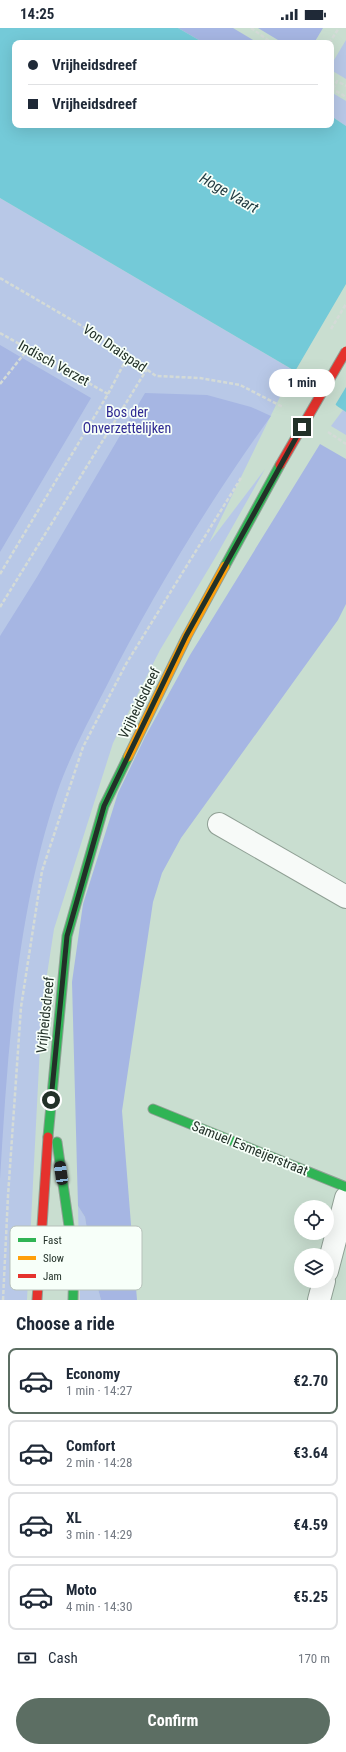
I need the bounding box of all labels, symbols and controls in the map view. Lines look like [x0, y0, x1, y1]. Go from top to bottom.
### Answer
text: 14:25 [20, 5, 54, 23]
text: Vrijheidsdreef [52, 56, 137, 74]
text: Vrijheidsdreef [52, 95, 137, 113]
water label: Hoge Vaart [197, 169, 262, 217]
street label: Von Draispad [80, 321, 150, 375]
street label: Indisch Verzet [16, 337, 92, 389]
callout: 1 min [269, 369, 335, 397]
text: 1 min [288, 375, 316, 390]
park label: Bos der Onverzettelijken [83, 404, 171, 436]
route end [293, 418, 311, 436]
street label: Vrijheidsdreef [115, 664, 163, 741]
street label: Vrijheidsdreef [33, 975, 57, 1054]
route start [42, 1091, 60, 1109]
street label: Samuel Esmeijerstraat [190, 1117, 310, 1179]
car [53, 1160, 69, 1186]
map controls [294, 1200, 334, 1288]
button: locate [294, 1200, 334, 1240]
legend [10, 1226, 142, 1290]
text: Fast [43, 1234, 62, 1247]
button: layers [294, 1248, 334, 1288]
text: Slow [43, 1252, 64, 1265]
text: Jam [43, 1270, 62, 1283]
text: Choose a ride [16, 1313, 115, 1334]
icon: car [18, 1363, 54, 1399]
text: Economy [66, 1365, 120, 1383]
text: €2.70 [293, 1372, 328, 1390]
text: 1 min · 14:27 [66, 1383, 132, 1398]
icon: car [18, 1435, 54, 1471]
text: Comfort [66, 1437, 115, 1455]
text: €3.64 [293, 1444, 328, 1462]
text: 2 min · 14:28 [66, 1455, 132, 1470]
icon: car [18, 1507, 54, 1543]
text: XL [66, 1509, 82, 1527]
text: €4.59 [293, 1516, 328, 1534]
text: 3 min · 14:29 [66, 1527, 132, 1542]
icon: car [18, 1579, 54, 1615]
text: Moto [66, 1581, 97, 1599]
text: €5.25 [293, 1588, 328, 1606]
text: 4 min · 14:30 [66, 1599, 132, 1614]
icon: cash [16, 1647, 38, 1669]
text: Cash [48, 1649, 78, 1667]
text: 170 m [298, 1651, 330, 1666]
button: Confirm [16, 1698, 330, 1744]

